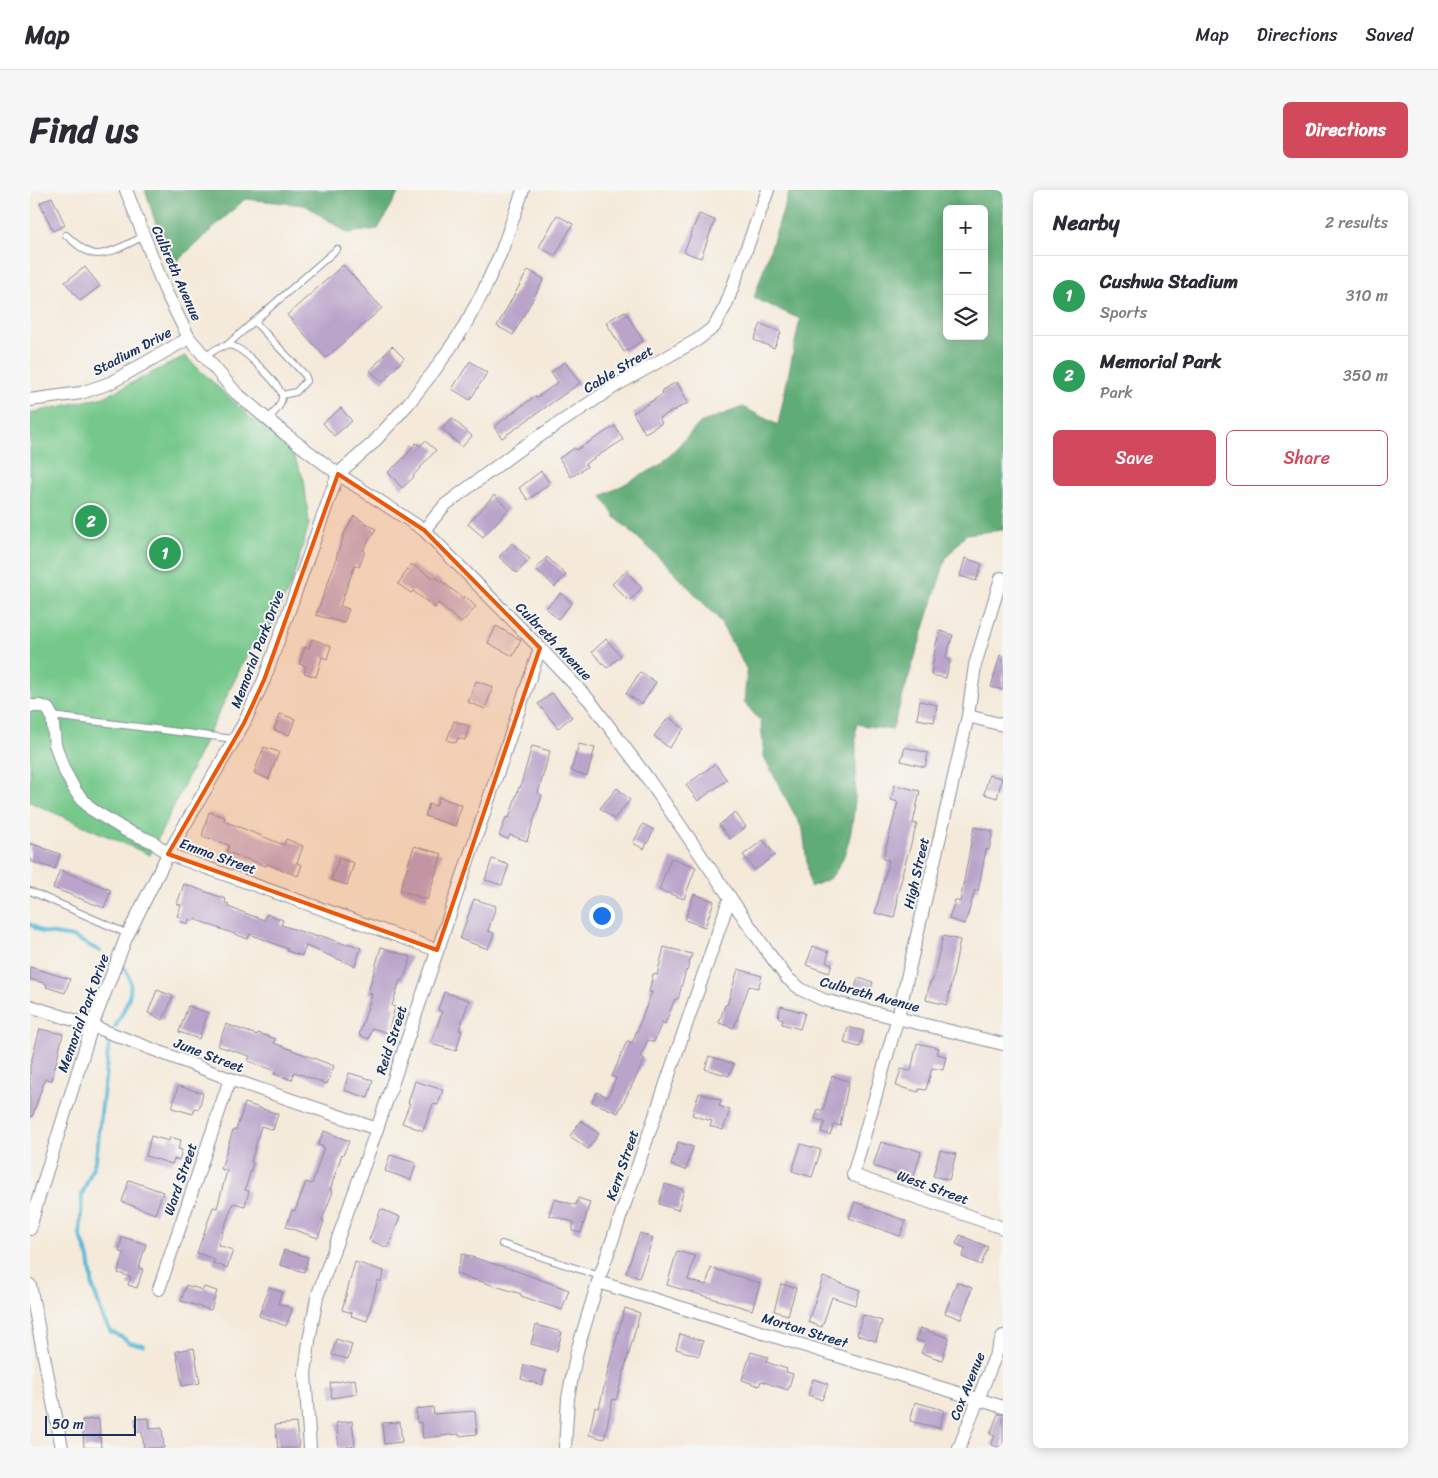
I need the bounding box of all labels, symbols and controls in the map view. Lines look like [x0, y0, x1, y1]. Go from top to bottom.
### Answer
text: Map [25, 14, 69, 56]
text: Map [1196, 19, 1229, 51]
text: Directions [1257, 19, 1338, 51]
text: Saved [1366, 19, 1413, 51]
text: Find us [30, 99, 138, 161]
button: Directions [1283, 102, 1408, 158]
text: Nearby [1053, 204, 1119, 242]
map controls [943, 205, 988, 340]
button: + [943, 205, 988, 250]
text: 2 results [1325, 208, 1388, 237]
street label: Culbreth Avenue [144, 221, 209, 325]
button: − [943, 250, 988, 295]
text: Cushwa Stadium [1100, 265, 1238, 298]
text: 1 [1066, 281, 1072, 310]
text: 310 m [1346, 281, 1388, 310]
button: layers [943, 295, 988, 340]
text: Sports [1100, 298, 1147, 327]
street label: Stadium Drive [88, 320, 176, 383]
street label: Cable Street [578, 338, 658, 400]
text: Memorial Park [1100, 345, 1221, 378]
text: 2 [1064, 361, 1074, 390]
text: 350 m [1343, 361, 1388, 390]
text: Park [1100, 378, 1133, 407]
button: Save [1053, 430, 1216, 486]
button: Share [1226, 430, 1388, 486]
pin: 2 [75, 502, 107, 540]
pin: 1 [149, 534, 181, 572]
street label: Memorial Park Drive [223, 586, 291, 712]
street label: Culbreth Avenue [509, 596, 598, 687]
street label: Emma Street [176, 831, 260, 882]
street label: High Street [896, 835, 937, 911]
your location [589, 903, 615, 929]
street label: Memorial Park Drive [50, 950, 117, 1076]
street label: Culbreth Avenue [817, 969, 923, 1020]
street label: Reid Street [369, 1002, 414, 1078]
street label: June Street [169, 1030, 247, 1080]
street label: Kern Street [599, 1126, 646, 1204]
street label: Ward Street [156, 1140, 205, 1219]
street label: West Street [893, 1163, 972, 1212]
street label: Morton Street [759, 1306, 852, 1356]
street label: Cox Avenue [942, 1348, 993, 1424]
text: 50 m [52, 1412, 84, 1437]
scale bar [45, 1413, 136, 1436]

